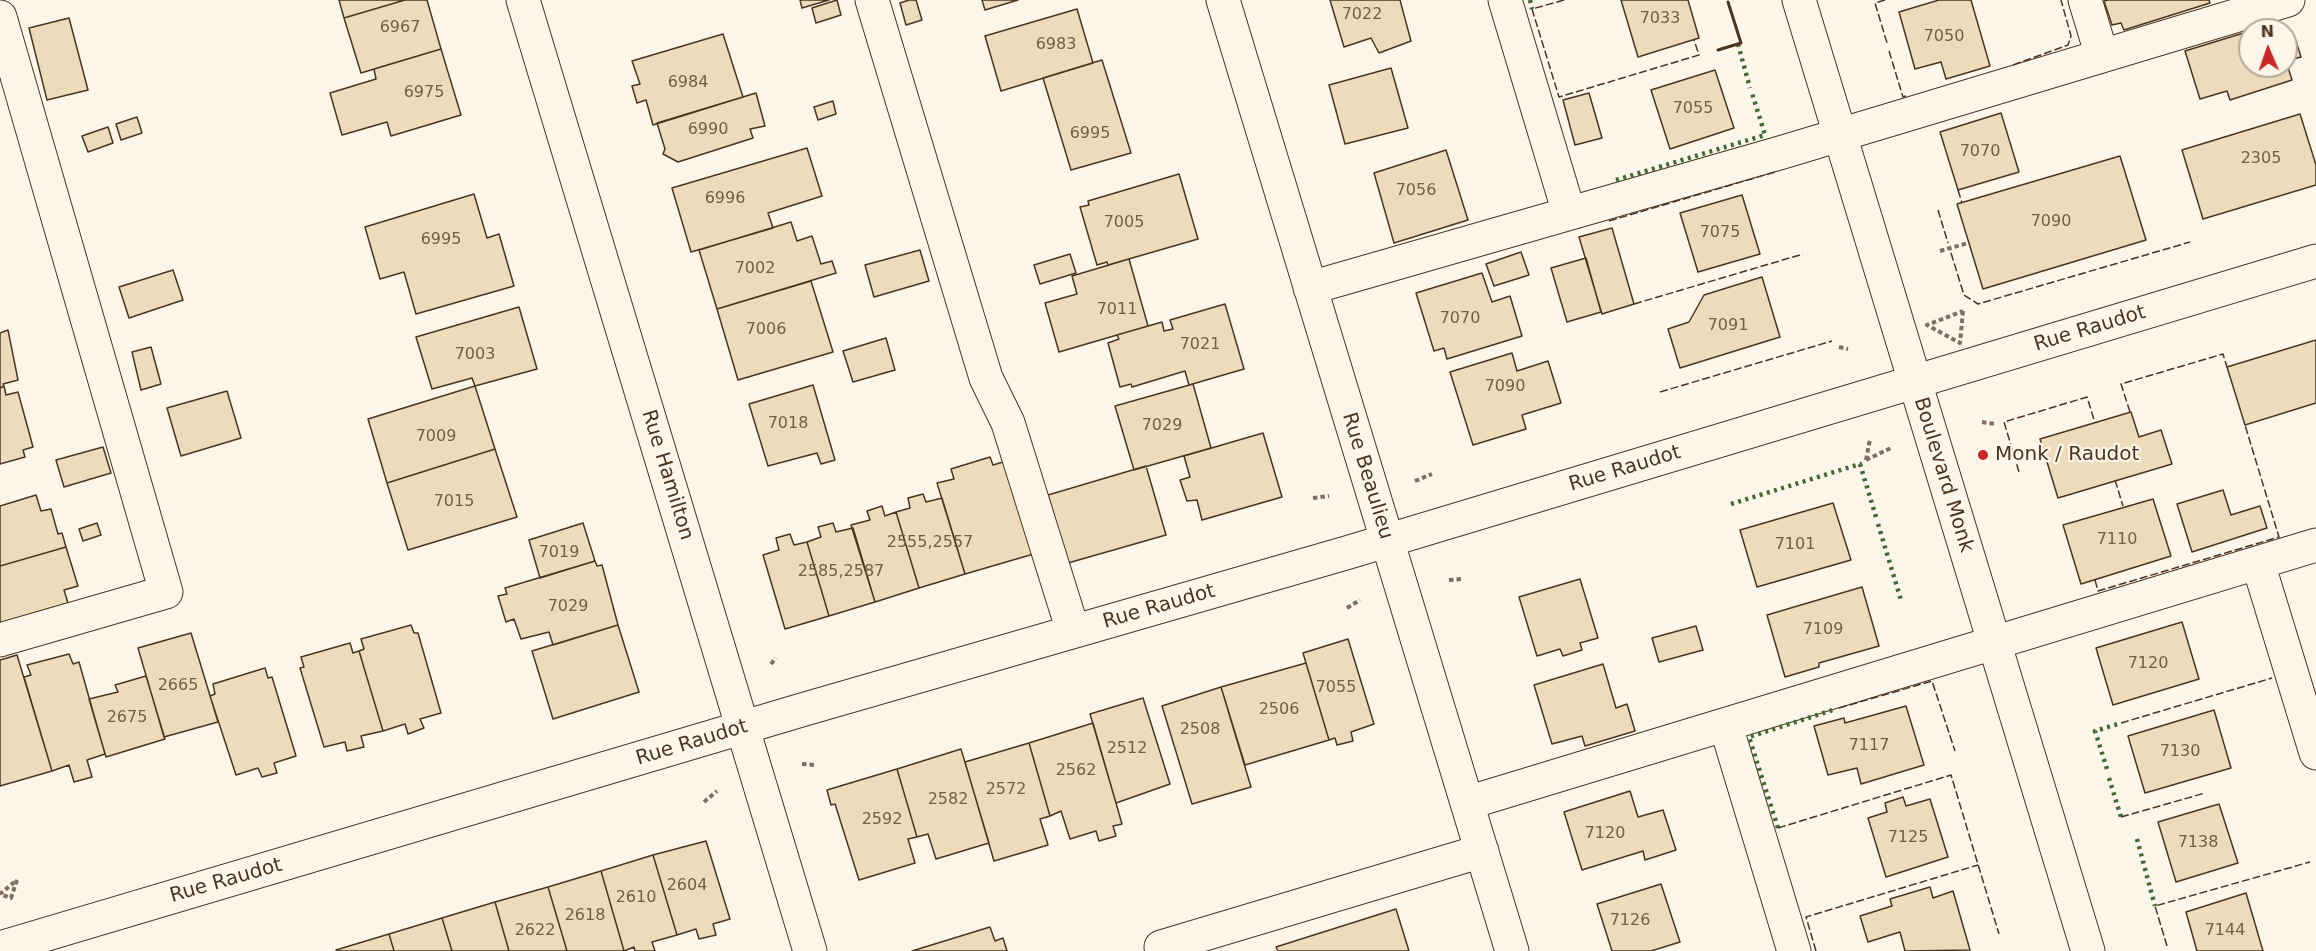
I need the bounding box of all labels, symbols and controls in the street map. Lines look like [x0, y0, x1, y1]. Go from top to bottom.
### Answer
house number: 7022 [1342, 5, 1382, 25]
house number: 7033 [1640, 9, 1680, 29]
house number: 6967 [380, 18, 420, 38]
north arrow [2238, 18, 2298, 78]
text: N [2260, 22, 2274, 41]
house number: 7050 [1924, 27, 1964, 47]
house number: 6983 [1036, 35, 1076, 55]
house number: 6984 [668, 73, 708, 93]
house number: 6975 [404, 83, 444, 103]
house number: 7055 [1673, 99, 1713, 119]
house number: 6990 [688, 120, 728, 140]
house number: 6995 [1070, 124, 1110, 144]
house number: 7070 [1960, 142, 2000, 162]
house number: 2305 [2241, 149, 2281, 169]
house number: 7056 [1396, 181, 1436, 201]
house number: 6996 [705, 189, 745, 209]
house number: 7090 [2031, 212, 2071, 232]
house number: 7005 [1104, 213, 1144, 233]
house number: 7075 [1700, 223, 1740, 243]
house number: 6995 [421, 230, 461, 250]
house number: 7002 [735, 259, 775, 279]
house number: 7011 [1097, 300, 1137, 320]
street label: Rue Raudot [2031, 301, 2149, 357]
house number: 7070 [1440, 309, 1480, 329]
house number: 7091 [1708, 316, 1748, 336]
house number: 7006 [746, 320, 786, 340]
house number: 7021 [1180, 335, 1220, 355]
house number: 7003 [455, 345, 495, 365]
house number: 7090 [1485, 377, 1525, 397]
street label: Boulevard Monk [1908, 394, 1978, 556]
street label: Rue Hamilton [636, 407, 698, 543]
street label: Rue Beaulieu [1336, 410, 1398, 542]
house number: 7018 [768, 414, 808, 434]
house number: 7029 [1142, 416, 1182, 436]
house number: 7009 [416, 427, 456, 447]
street label: Rue Raudot [1566, 441, 1684, 497]
place label: Monk / Raudot [1995, 443, 2139, 467]
marker: Monk / Raudot [1976, 448, 1990, 462]
house number: 7015 [434, 492, 474, 512]
house number: 7110 [2097, 530, 2137, 550]
house number: 2555,2557 [887, 533, 973, 553]
house number: 7101 [1775, 535, 1815, 555]
house number: 7019 [539, 543, 579, 563]
house number: 2585,2587 [798, 562, 884, 582]
street label: Rue Raudot [1100, 580, 1218, 634]
house number: 7029 [548, 597, 588, 617]
house number: 7109 [1803, 620, 1843, 640]
house number: 7120 [2128, 654, 2168, 674]
house number: 2665 [158, 676, 198, 696]
house number: 7055 [1316, 678, 1356, 698]
house number: 2506 [1259, 700, 1299, 720]
house number: 2675 [107, 708, 147, 728]
street label: Rue Raudot [633, 715, 751, 771]
house number: 2508 [1180, 720, 1220, 740]
house number: 7117 [1849, 736, 1889, 756]
house number: 2512 [1107, 739, 1147, 759]
house number: 7130 [2160, 742, 2200, 762]
house number: 2562 [1056, 761, 1096, 781]
house number: 2572 [986, 780, 1026, 800]
house number: 2582 [928, 790, 968, 810]
house number: 2592 [862, 810, 902, 830]
house number: 7120 [1585, 824, 1625, 844]
house number: 7125 [1888, 828, 1928, 848]
house number: 7138 [2178, 833, 2218, 853]
street label: Rue Raudot [167, 854, 285, 908]
house number: 2604 [667, 876, 707, 896]
house number: 2610 [616, 888, 656, 908]
house number: 2618 [565, 906, 605, 926]
house number: 7126 [1610, 911, 1650, 931]
house number: 2622 [515, 921, 555, 941]
house number: 7144 [2205, 921, 2245, 941]

